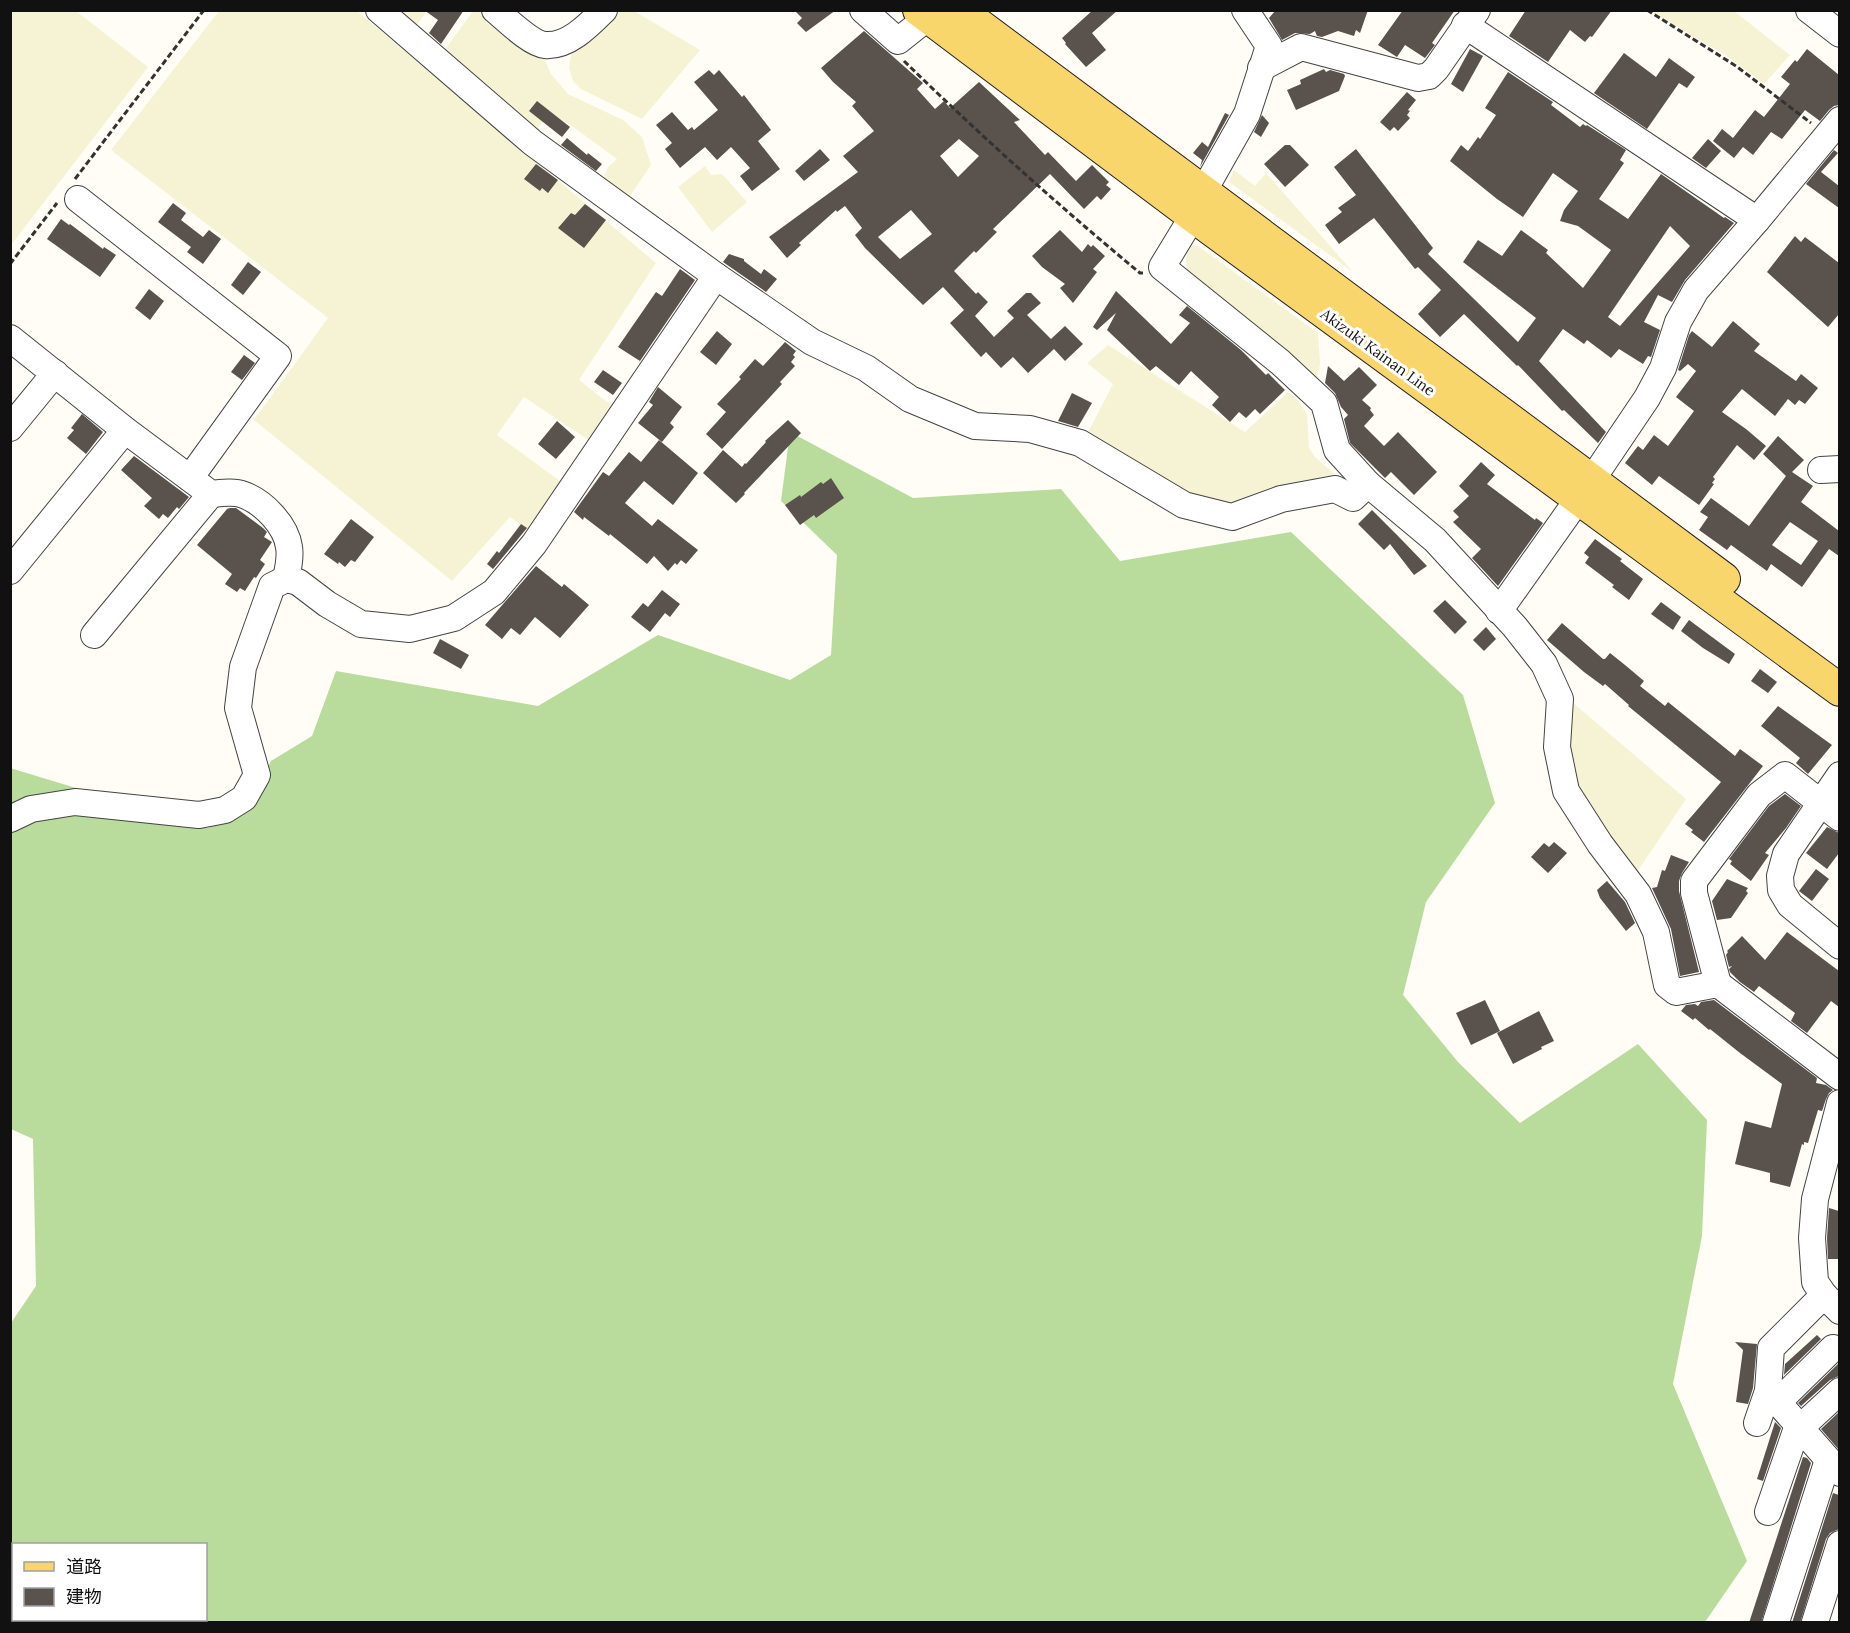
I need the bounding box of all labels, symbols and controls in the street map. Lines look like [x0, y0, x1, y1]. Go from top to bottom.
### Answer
street label: Akizuki Kainan Line [1316, 304, 1439, 400]
legend [12, 1543, 207, 1621]
text: 道路 [66, 1555, 102, 1578]
text: 建物 [66, 1585, 102, 1608]

